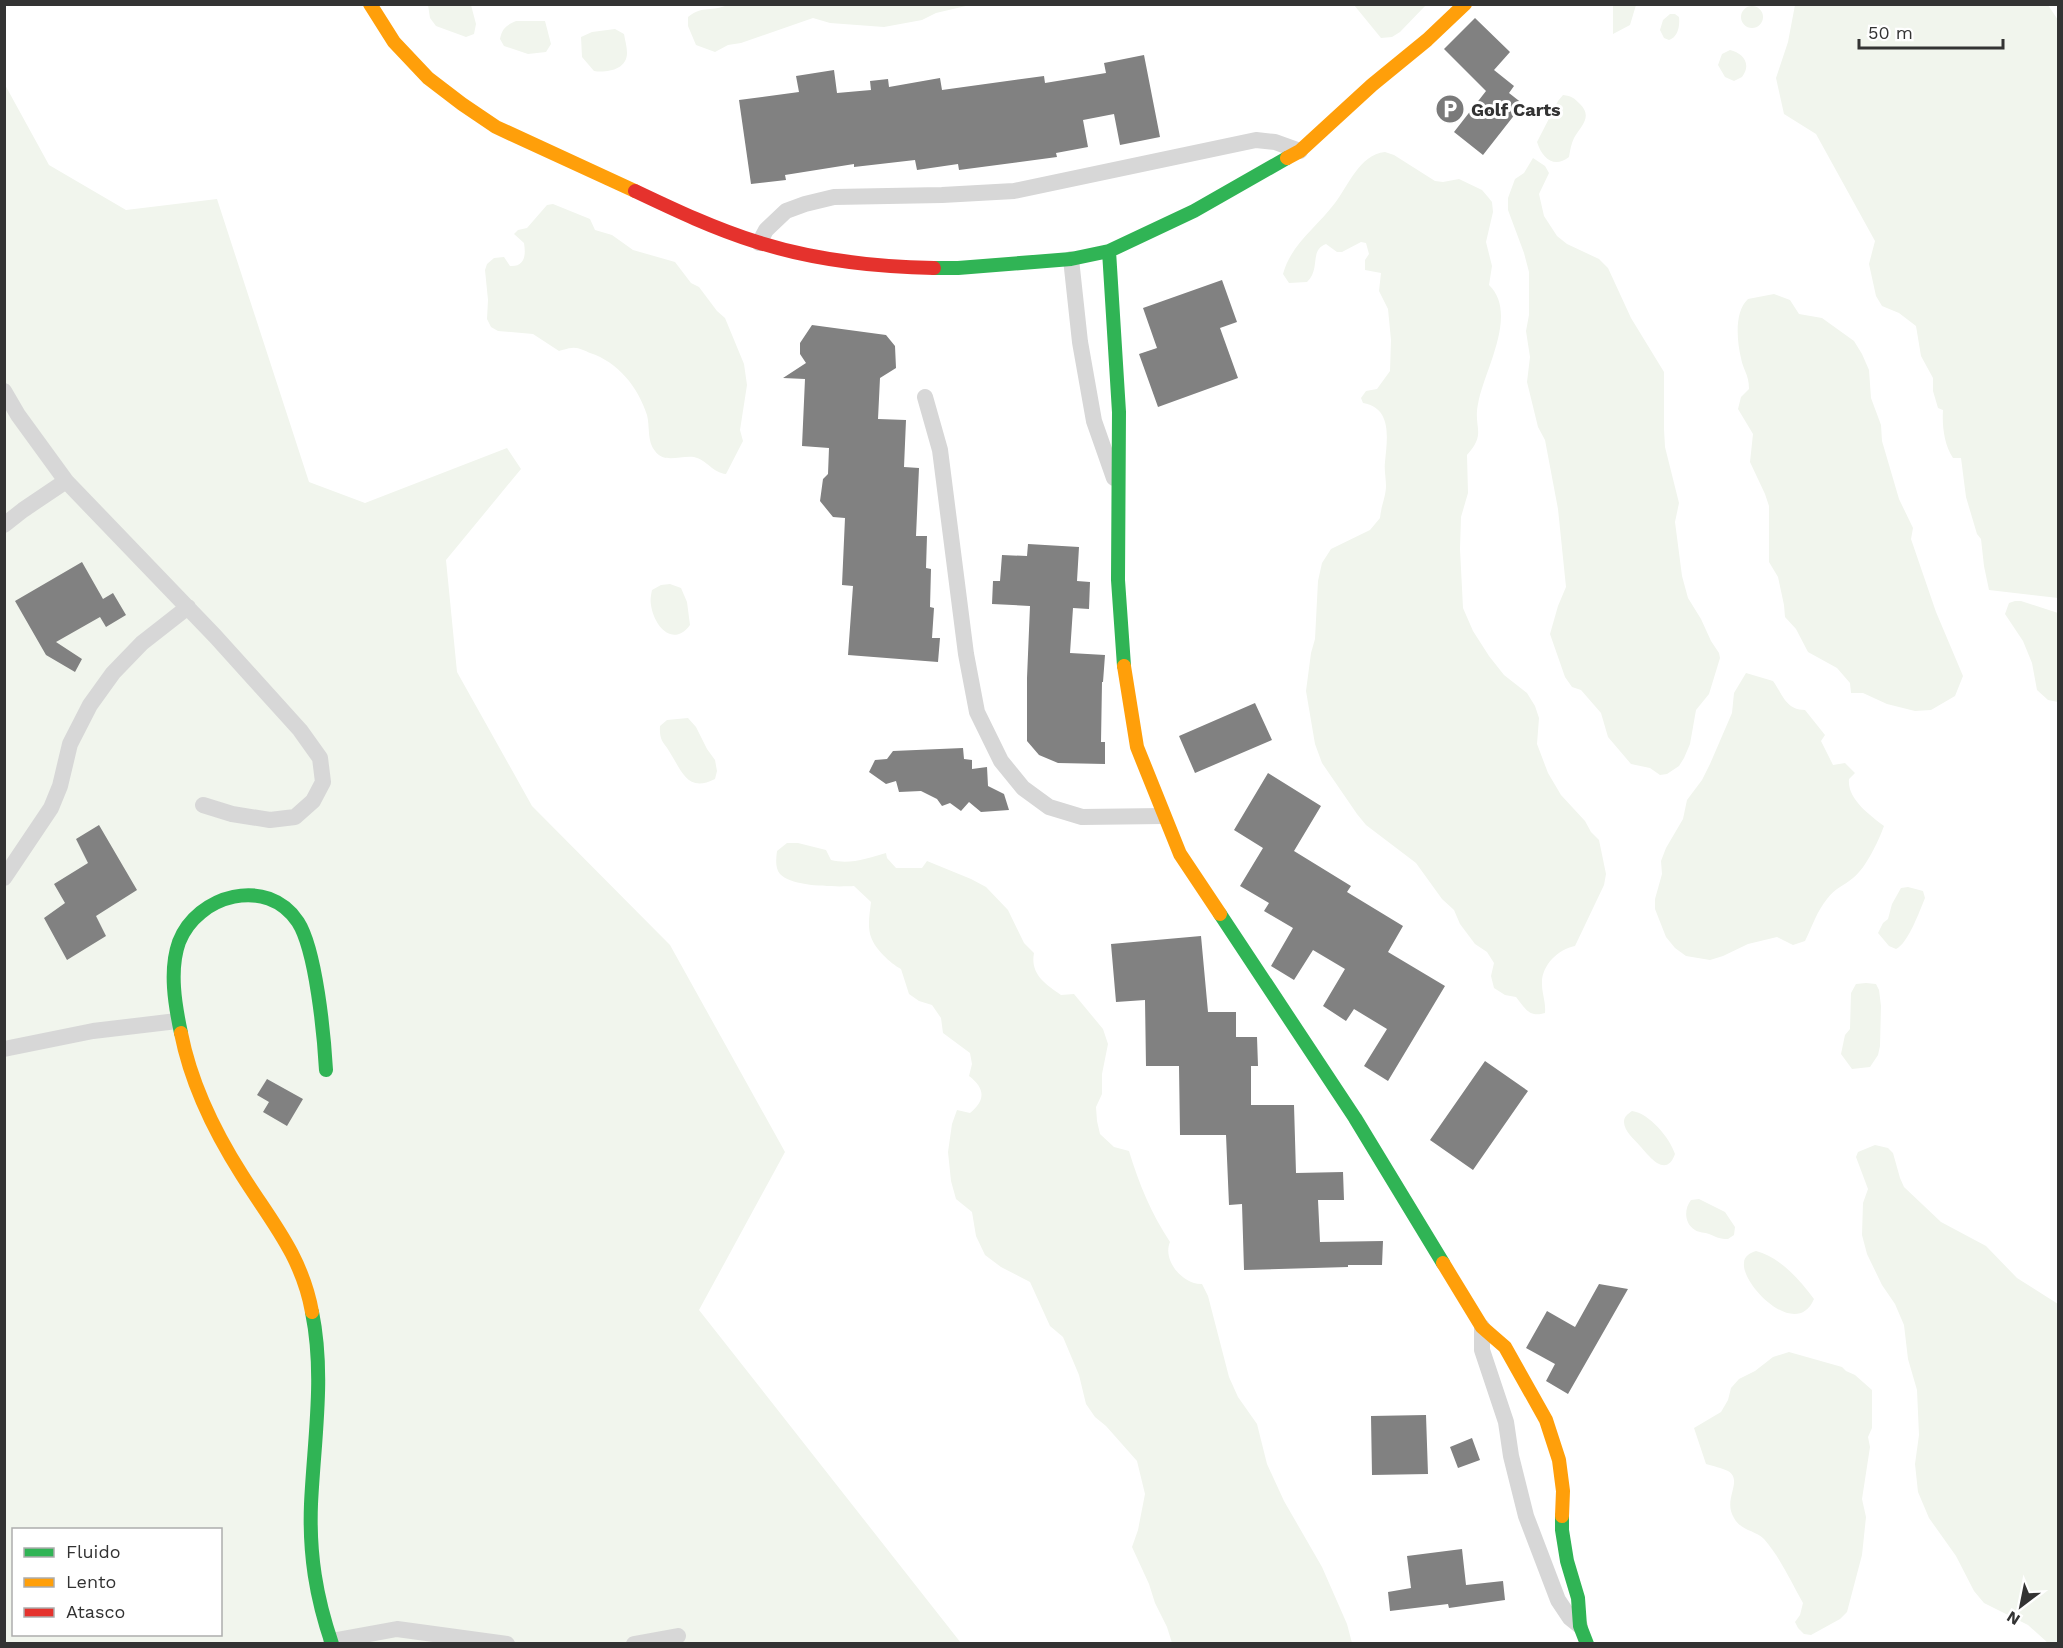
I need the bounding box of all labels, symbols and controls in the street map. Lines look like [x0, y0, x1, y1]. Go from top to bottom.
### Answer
scale bar [1859, 12, 2003, 50]
text: 50 m [1868, 22, 1913, 43]
parking icon: Golf Carts [1434, 93, 1466, 125]
place label: Golf Carts [1471, 99, 1561, 120]
legend [12, 1528, 222, 1636]
text: Fluido [66, 1541, 120, 1562]
text: Lento [66, 1571, 116, 1592]
north arrow [1991, 1576, 2051, 1636]
text: Atasco [66, 1601, 125, 1622]
text: N [2003, 1607, 2023, 1629]

